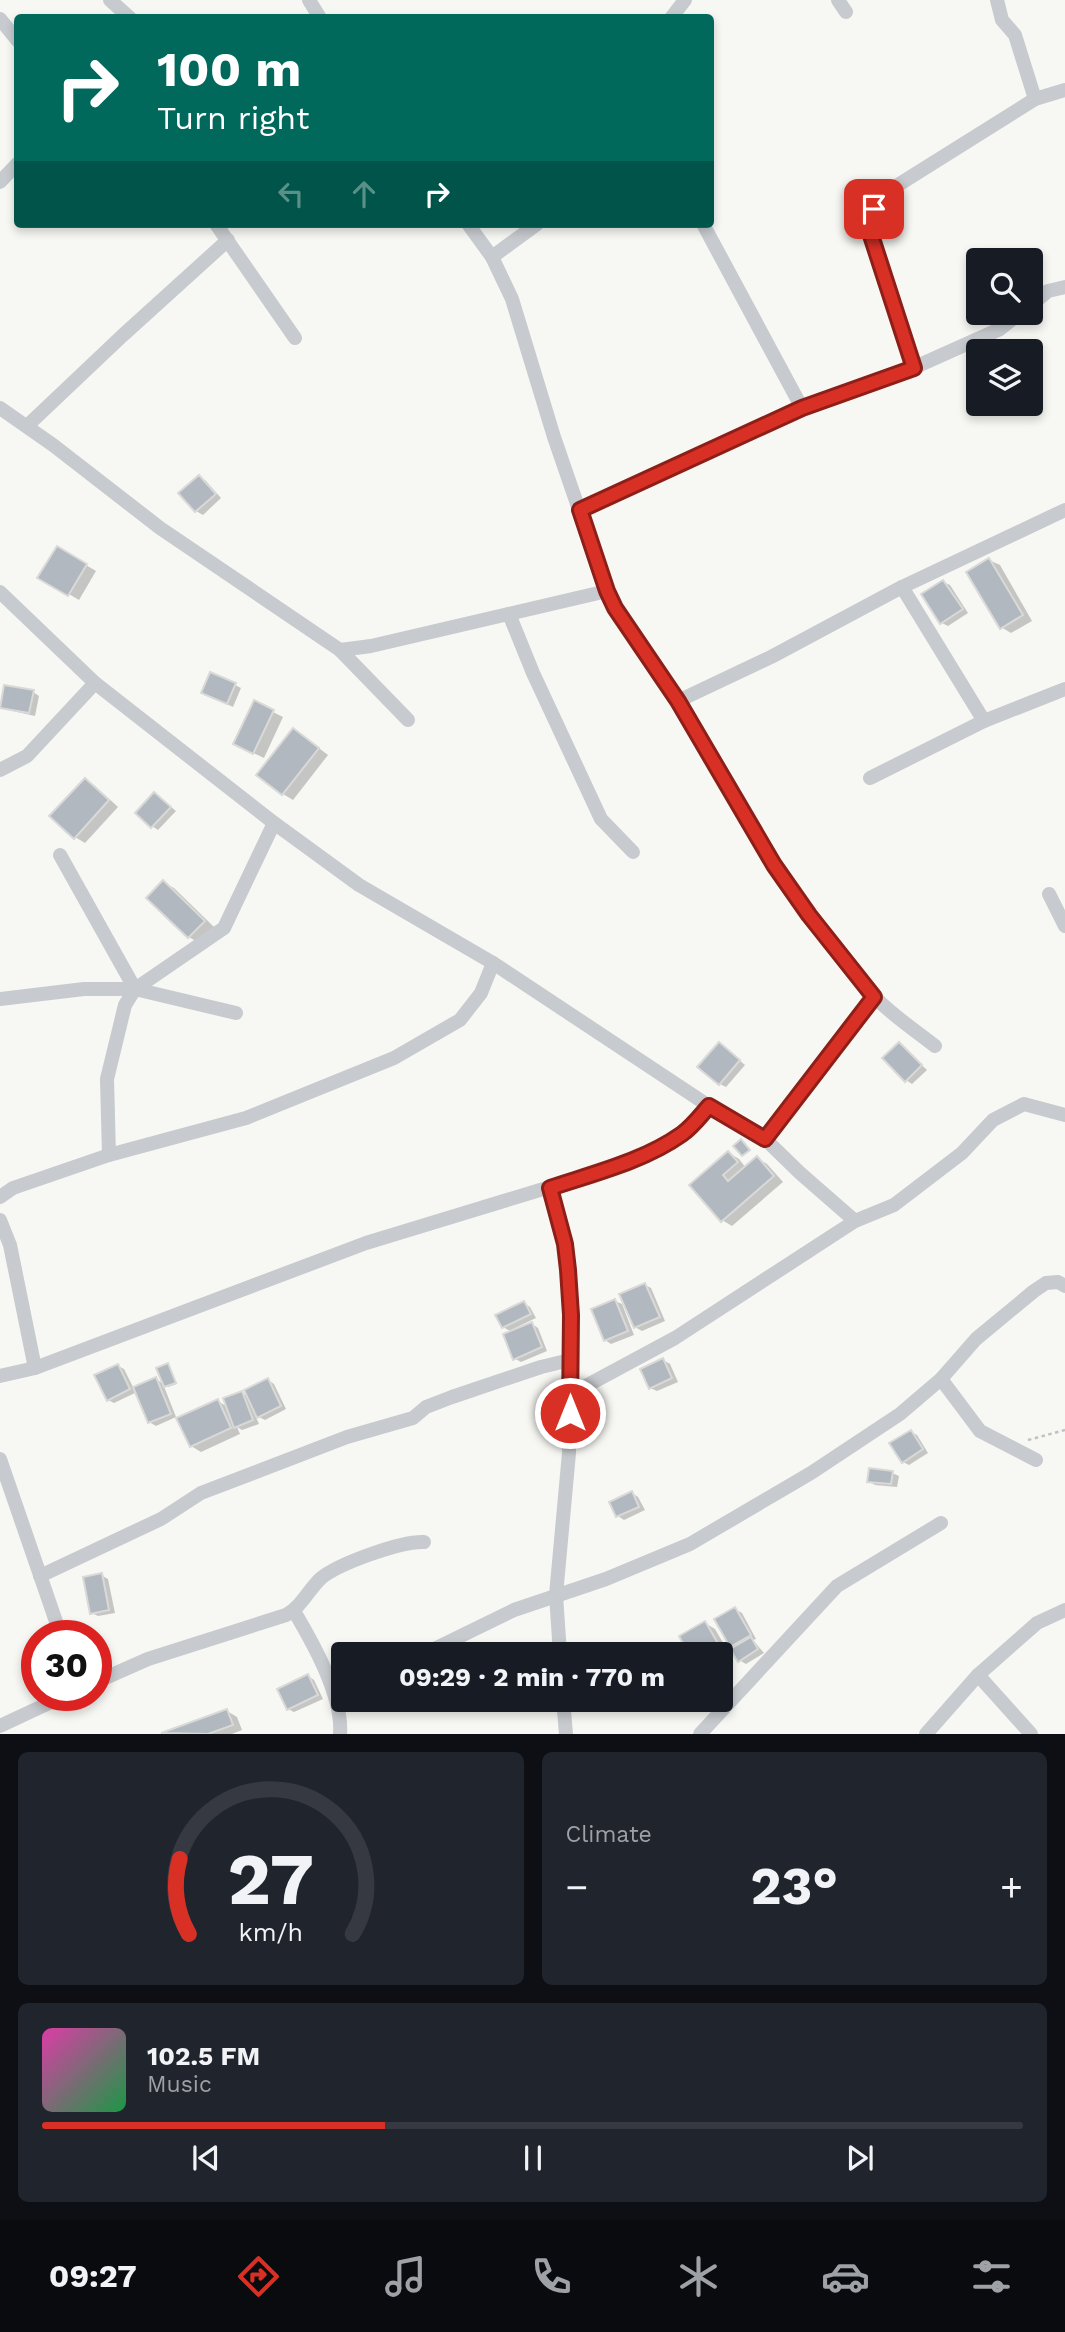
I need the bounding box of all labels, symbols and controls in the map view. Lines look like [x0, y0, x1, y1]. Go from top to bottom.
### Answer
text: 100 m [157, 40, 301, 98]
icon: right [42, 42, 133, 133]
text: Turn right [157, 99, 309, 137]
icon: left [272, 175, 310, 213]
icon: ahead [345, 175, 383, 213]
icon: right [418, 175, 456, 213]
pin [844, 179, 904, 239]
icon: arrive [855, 190, 893, 228]
map controls [966, 248, 1043, 416]
button: search [966, 248, 1043, 325]
button: layers [966, 339, 1043, 416]
position arrow [533, 1376, 607, 1450]
speed limit sign: 30 [21, 1620, 112, 1711]
text: 09:29 · 2 min · 770 m [399, 1662, 665, 1692]
text: Climate [566, 1821, 652, 1848]
text: 27 [228, 1837, 314, 1923]
text: 23° [750, 1856, 838, 1917]
text: − [566, 1865, 588, 1909]
text: + [1000, 1865, 1023, 1909]
text: km/h [239, 1918, 303, 1947]
text: 102.5 FM [147, 2041, 260, 2071]
text: Music [147, 2071, 212, 2098]
icon: previous [187, 2139, 225, 2177]
icon: pause [514, 2139, 552, 2177]
icon: next [841, 2139, 879, 2177]
icon: directions [234, 2252, 283, 2301]
icon: music [381, 2252, 430, 2301]
icon: phone [527, 2252, 576, 2301]
icon: climate [674, 2252, 723, 2301]
icon: car [821, 2252, 870, 2301]
icon: filters [967, 2252, 1016, 2301]
text: 09:27 [49, 2257, 137, 2295]

